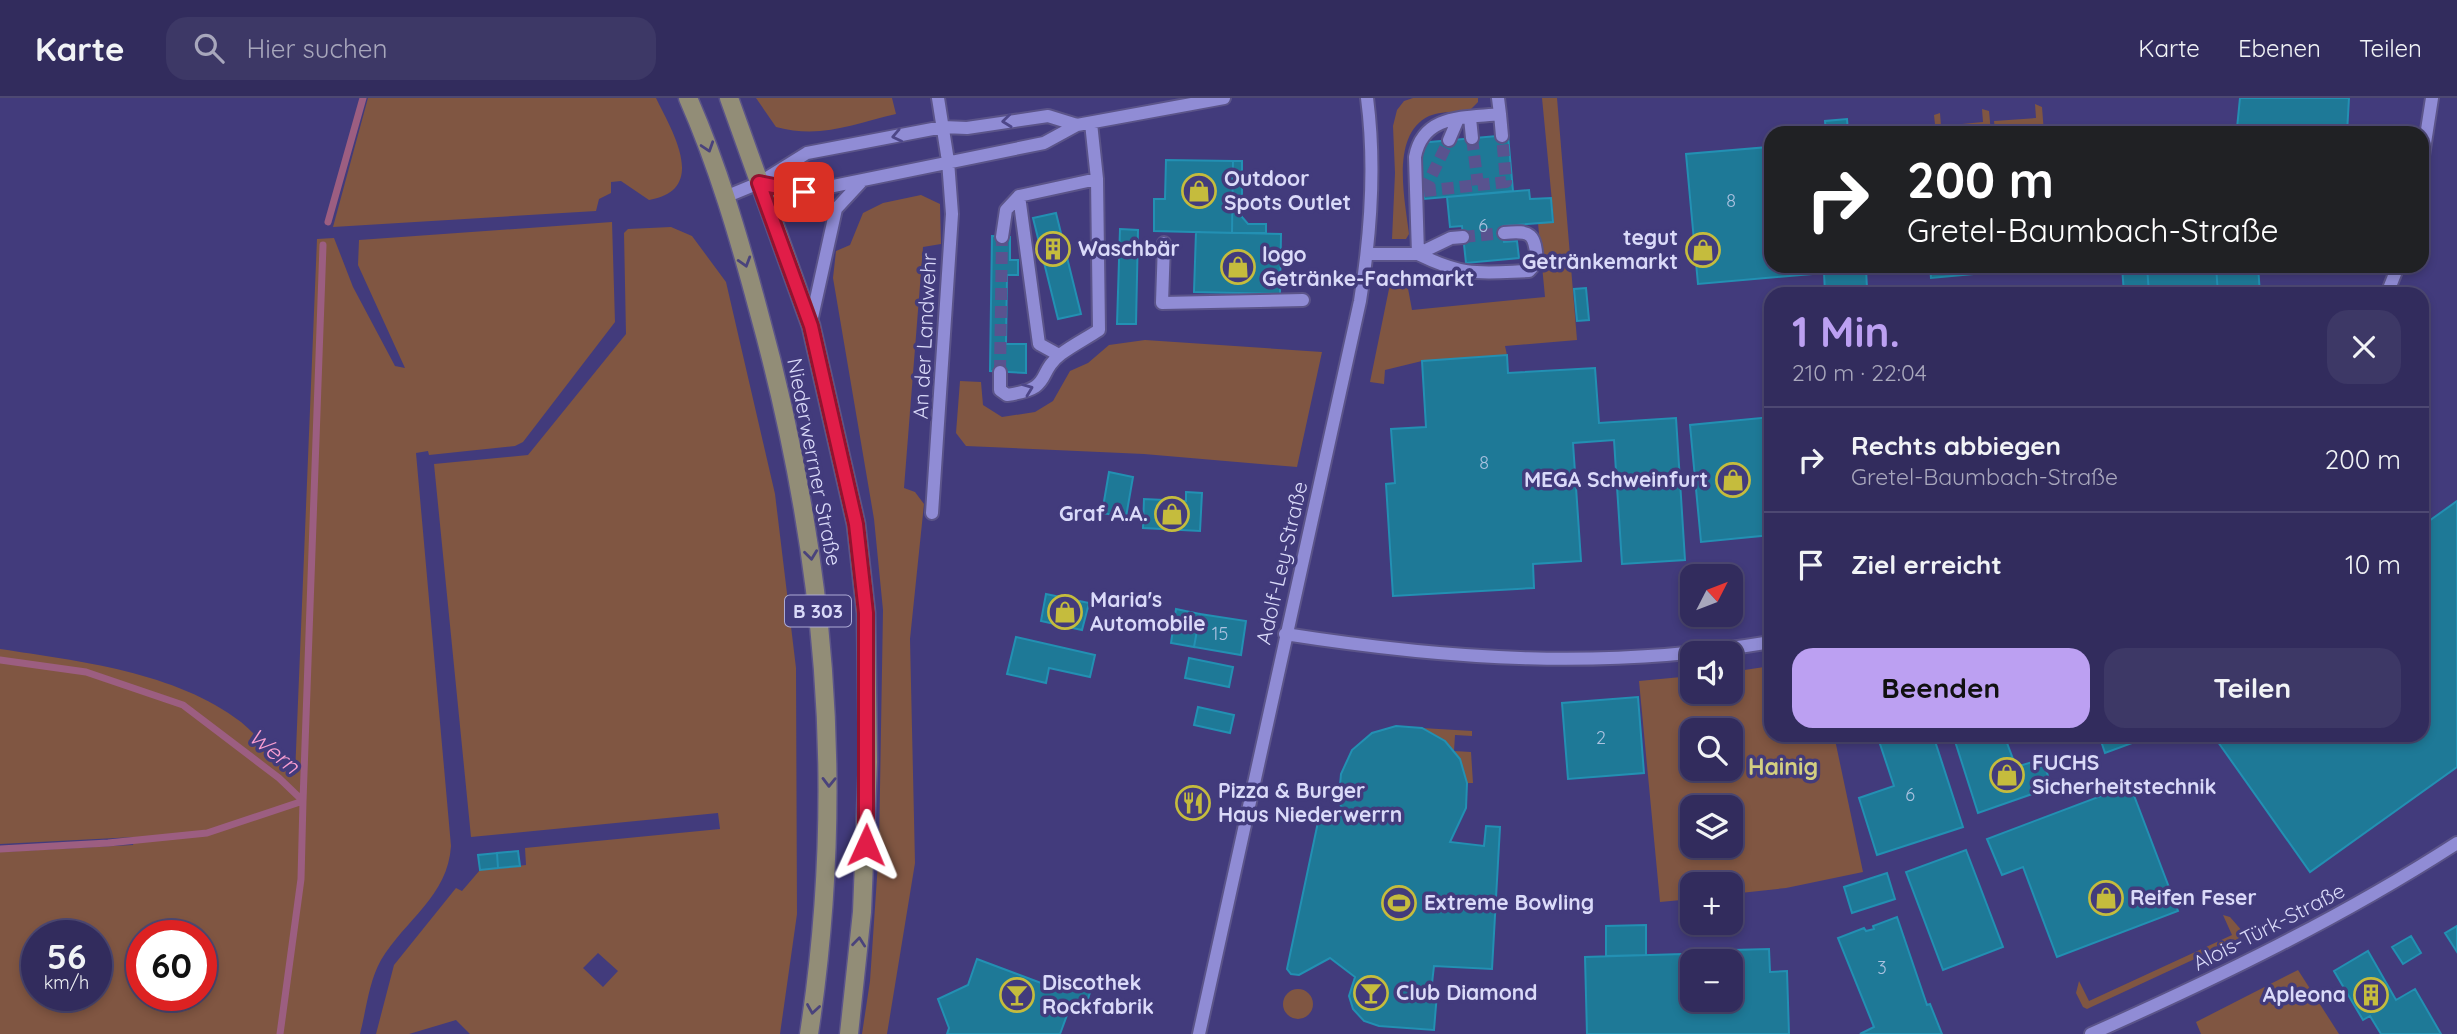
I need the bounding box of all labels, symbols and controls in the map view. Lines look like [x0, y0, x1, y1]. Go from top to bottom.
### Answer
search box [166, 17, 656, 80]
text: Karte [35, 28, 124, 69]
icon: search [190, 29, 228, 67]
text: Hier suchen [246, 32, 388, 65]
text: Karte [2138, 33, 2200, 63]
text: Ebenen [2238, 33, 2321, 63]
text: Teilen [2359, 33, 2422, 63]
one-way arrow [1002, 113, 1013, 128]
one-way arrow [891, 128, 903, 143]
one-way arrow [700, 140, 714, 152]
text: 200 m [1907, 149, 2054, 210]
icon: right [1792, 154, 1883, 245]
pin [774, 162, 834, 222]
place label: Outdoor Spots Outlet [1224, 165, 1351, 215]
shop icon: Outdoor Spots Outlet [1180, 172, 1218, 210]
icon: arrive [785, 173, 823, 211]
house number: 8 [1726, 189, 1736, 212]
text: Gretel-Baumbach-Straße [1907, 210, 2279, 250]
house number: 6 [1478, 214, 1488, 237]
place label: tegut Getränkemarkt [1522, 224, 1678, 274]
building icon: Waschbär [1034, 230, 1072, 268]
shop icon: tegut Getränkemarkt [1684, 231, 1722, 269]
place label: Waschbär [1078, 235, 1180, 261]
place label: logo Getränke-Fachmarkt [1262, 241, 1474, 291]
shop icon: logo Getränke-Fachmarkt [1219, 248, 1257, 286]
street label: An der Landwehr [907, 252, 941, 420]
one-way arrow [737, 255, 751, 268]
text: 1 Min. [1792, 305, 1900, 358]
button: close [2327, 310, 2401, 384]
street label: Niederwerrner Straße [782, 356, 848, 568]
text: 210 m · 22:04 [1792, 358, 1927, 387]
one-way arrow [1021, 384, 1033, 398]
text: Rechts abbiegen [1851, 429, 2061, 462]
icon: right [1792, 441, 1830, 479]
text: 200 m [2325, 443, 2401, 476]
house number: 8 [1479, 451, 1489, 474]
shop icon: MEGA Schweinfurt [1714, 461, 1752, 499]
text: Gretel-Baumbach-Straße [1851, 462, 2118, 491]
place label: MEGA Schweinfurt [1524, 466, 1708, 492]
street label: Adolf-Ley-Straße [1250, 479, 1312, 647]
shop icon: Graf A.A. [1153, 495, 1191, 533]
place label: Graf A.A. [1059, 500, 1148, 526]
icon: arrive [1792, 546, 1830, 584]
text: Ziel erreicht [1851, 548, 2002, 581]
text: 10 m [2345, 548, 2401, 581]
one-way arrow [803, 550, 818, 561]
north arrow [1680, 564, 1743, 626]
map controls [1680, 564, 1743, 1012]
place label: Maria's Automobile [1090, 586, 1206, 636]
shop icon: Maria's Automobile [1046, 593, 1084, 631]
road number: B 303 [785, 596, 851, 626]
house number: 15 [1212, 622, 1228, 645]
button: sound [1680, 641, 1743, 704]
button: Beenden [1792, 648, 2090, 728]
button: Teilen [2104, 648, 2401, 728]
button: search [1680, 718, 1743, 781]
water label: Wern [243, 721, 306, 780]
house number: 2 [1596, 726, 1606, 749]
place label: FUCHS Sicherheitstechnik [2032, 749, 2217, 799]
district label: Hainig [1748, 752, 1818, 781]
shop icon: FUCHS Sicherheitstechnik [1988, 756, 2026, 794]
one-way arrow [822, 777, 837, 788]
place label: Pizza & Burger Haus Niederwerrn [1218, 777, 1402, 827]
house number: 6 [1905, 783, 1915, 806]
restaurant icon: Pizza & Burger Haus Niederwerrn [1174, 784, 1212, 822]
button: layers [1680, 795, 1743, 858]
position arrow [829, 808, 903, 882]
button: + [1680, 872, 1743, 935]
street label: Alois-Türk-Straße [2188, 877, 2349, 976]
shop icon: Reifen Feser [2087, 879, 2125, 917]
sports icon: Extreme Bowling [1380, 884, 1418, 922]
place label: Reifen Feser [2130, 884, 2257, 910]
place label: Extreme Bowling [1424, 889, 1594, 915]
speed limit sign: 60 [126, 920, 217, 1011]
text: 56 [47, 934, 86, 978]
one-way arrow [851, 936, 866, 947]
button: − [1680, 949, 1743, 1012]
house number: 3 [1877, 956, 1887, 979]
place label: Discothek Rockfabrik [1042, 969, 1154, 1019]
text: km/h [44, 971, 89, 994]
bar icon: Club Diamond [1352, 974, 1390, 1012]
bar icon: Discothek Rockfabrik [998, 976, 1036, 1014]
building icon: Apleona [2352, 976, 2390, 1014]
place label: Club Diamond [1396, 979, 1537, 1005]
place label: Apleona [2263, 981, 2346, 1007]
one-way arrow [806, 1003, 821, 1015]

